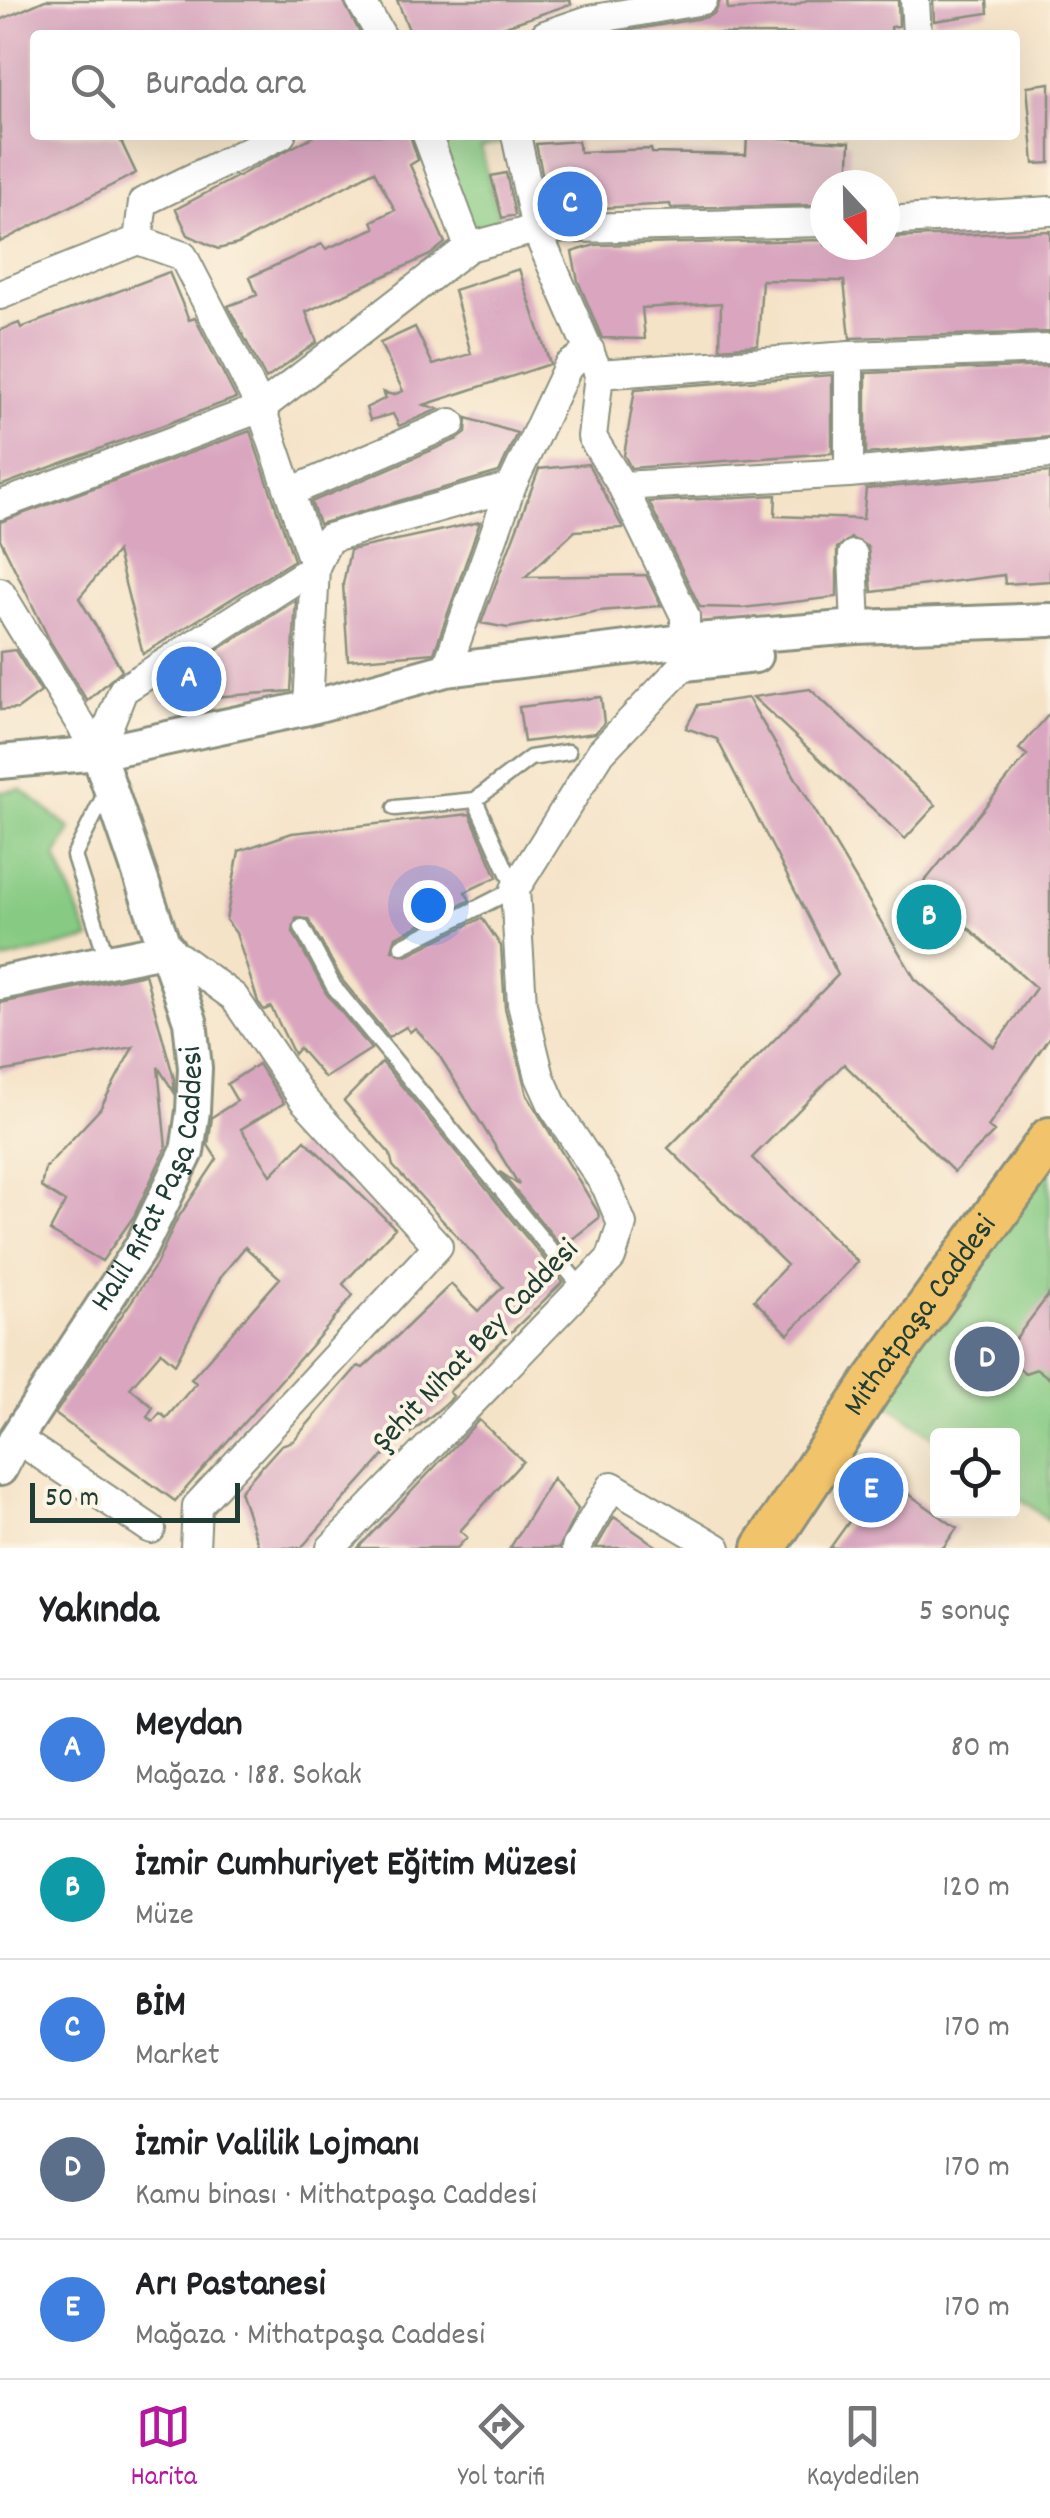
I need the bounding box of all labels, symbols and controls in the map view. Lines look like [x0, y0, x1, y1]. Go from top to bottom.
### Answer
search box [30, 30, 1020, 140]
icon: search [65, 58, 120, 113]
text: Burada ara [145, 58, 305, 113]
pin: C [538, 166, 602, 242]
north arrow [810, 170, 900, 260]
pin: A [156, 642, 222, 716]
your location [403, 880, 454, 931]
pin: B [896, 880, 962, 954]
street label: Halil Rıfat Paşa Caddesi [81, 1043, 218, 1322]
street label: Mithatpaşa Caddesi [834, 1206, 1010, 1427]
street label: Şehit Nihat Bey Caddesi [363, 1230, 591, 1464]
pin: D [954, 1322, 1020, 1396]
map controls [930, 1428, 1020, 1518]
button: locate [930, 1428, 1020, 1518]
pin: E [838, 1452, 904, 1528]
scale bar [30, 1478, 240, 1522]
text: 50 m [45, 1480, 99, 1520]
text: Yakında [40, 1583, 159, 1643]
text: 5 sonuç [919, 1590, 1010, 1636]
text: Meydan [135, 1699, 243, 1754]
text: A [64, 1726, 81, 1772]
text: 80 m [950, 1726, 1010, 1772]
text: Mağaza · 188. Sokak [135, 1754, 362, 1800]
text: İzmir Cumhuriyet Eğitim Müzesi [135, 1839, 576, 1894]
text: B [65, 1866, 80, 1912]
text: 120 m [942, 1866, 1010, 1912]
text: Müze [135, 1894, 194, 1940]
text: BİM [135, 1979, 186, 2034]
text: C [65, 2006, 80, 2052]
text: 170 m [944, 2006, 1010, 2052]
text: Market [135, 2034, 220, 2080]
text: İzmir Valilik Lojmanı [135, 2119, 419, 2174]
text: D [64, 2146, 81, 2192]
text: 170 m [944, 2146, 1010, 2192]
text: Kamu binası · Mithatpaşa Caddesi [135, 2174, 537, 2220]
text: Arı Pastanesi [135, 2259, 326, 2314]
text: E [65, 2286, 80, 2332]
text: 170 m [944, 2286, 1010, 2332]
text: Mağaza · Mithatpaşa Caddesi [135, 2314, 485, 2360]
tab: Harita [130, 2399, 197, 2499]
tab: Yol tarifi [458, 2399, 546, 2499]
tab: Kaydedilen [806, 2399, 920, 2499]

